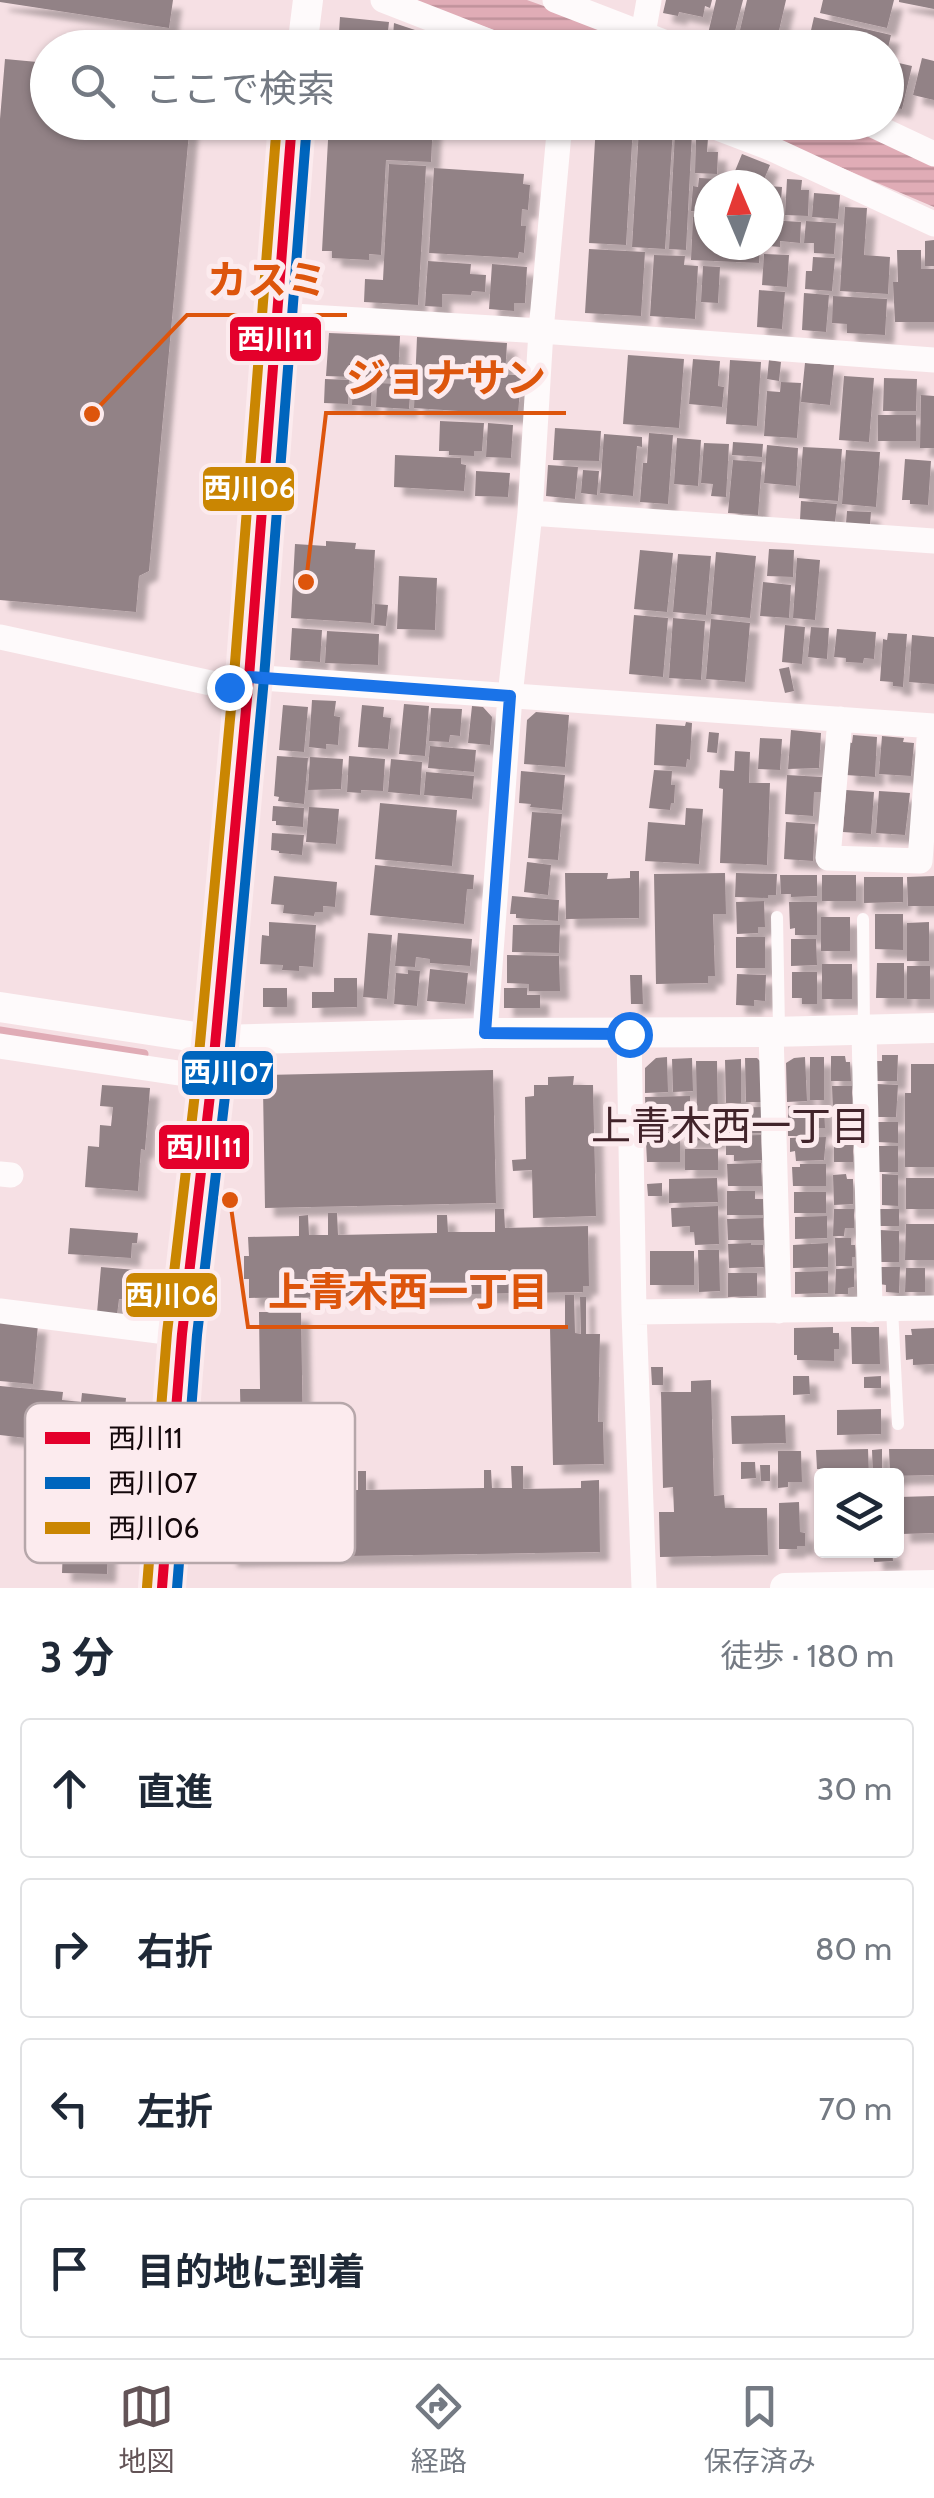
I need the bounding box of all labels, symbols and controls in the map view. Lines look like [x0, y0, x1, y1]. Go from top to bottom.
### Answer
search box [30, 30, 904, 140]
icon: search [65, 58, 120, 113]
text: ここで検索 [145, 65, 335, 112]
north arrow [694, 170, 784, 260]
callout: カスミ [187, 245, 347, 315]
text: カスミ [207, 255, 327, 304]
line badge: 西川11 [228, 315, 323, 363]
text: 西川11 [237, 322, 313, 356]
callout: ジョナサン [326, 343, 566, 413]
text: ジョナサン [346, 353, 546, 402]
line badge: 西川06 [201, 465, 296, 513]
text: 西川06 [203, 471, 295, 505]
route end [207, 665, 253, 711]
route start [607, 1012, 653, 1058]
line badge: 西川07 [180, 1049, 275, 1097]
text: 西川07 [183, 1055, 274, 1089]
district label: 上青木西一丁目 [591, 1101, 871, 1150]
line badge: 西川11 [157, 1123, 251, 1171]
text: 西川11 [166, 1130, 242, 1164]
callout: 上青木西一丁目 [248, 1257, 568, 1327]
text: 上青木西一丁目 [268, 1267, 548, 1316]
line badge: 西川06 [124, 1271, 219, 1319]
text: 西川06 [125, 1278, 217, 1312]
legend [25, 1403, 355, 1563]
text: 西川11 [108, 1421, 182, 1455]
text: 西川07 [108, 1466, 197, 1500]
map controls [814, 1468, 904, 1558]
button: layers [814, 1468, 904, 1558]
text: 西川06 [108, 1511, 199, 1545]
text: 3 分 [40, 1631, 114, 1683]
text: 徒歩 · 180 m [721, 1636, 894, 1675]
icon: ahead [42, 1761, 97, 1816]
text: 直進 [137, 1768, 213, 1815]
text: 30 m [817, 1769, 892, 1808]
icon: right [42, 1921, 97, 1976]
text: 右折 [137, 1928, 213, 1975]
text: 80 m [815, 1929, 892, 1968]
icon: left [42, 2081, 97, 2136]
text: 左折 [137, 2088, 213, 2135]
text: 70 m [819, 2089, 892, 2128]
icon: arrive [42, 2241, 97, 2296]
text: 目的地に到着 [137, 2248, 365, 2295]
tab: 地図 [118, 2379, 174, 2479]
tab: 経路 [411, 2379, 467, 2479]
tab: 保存済み [704, 2379, 816, 2479]

